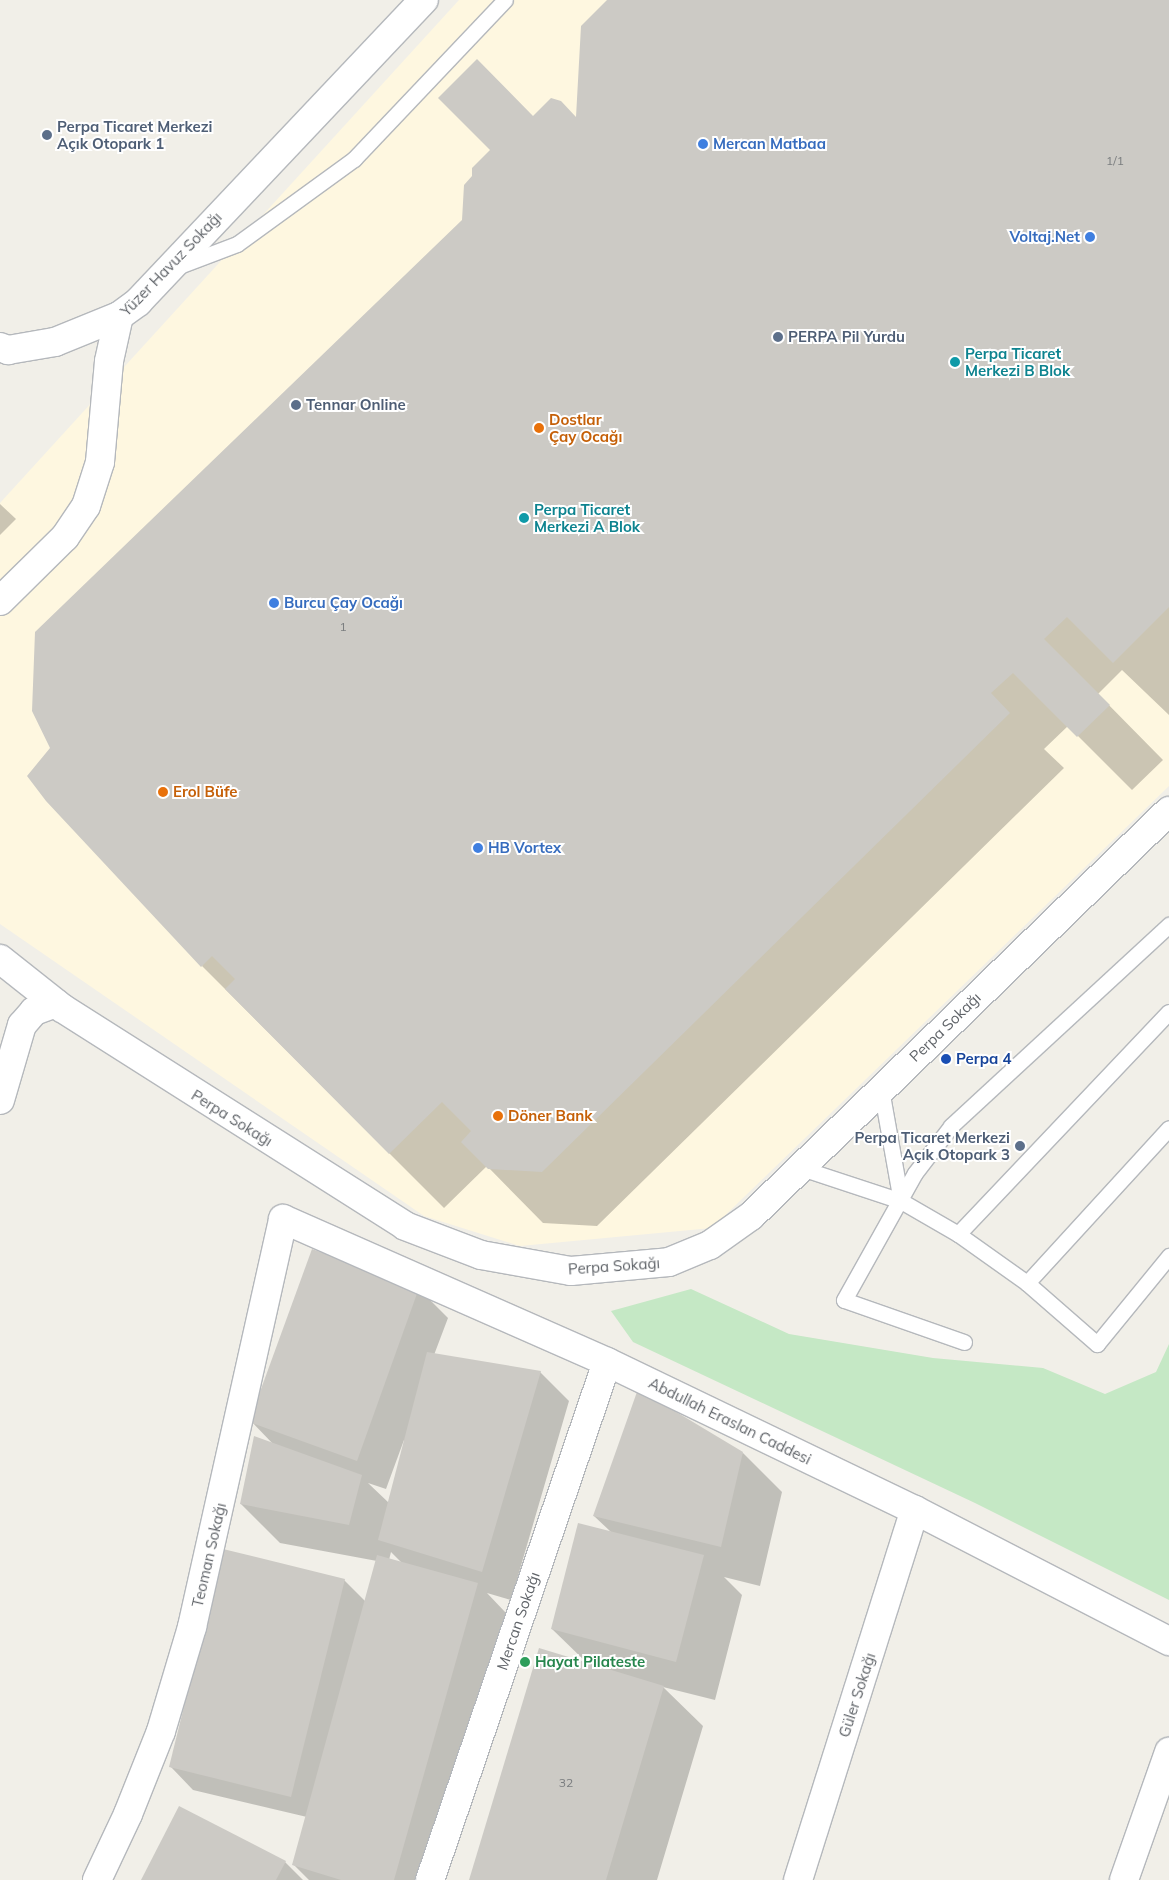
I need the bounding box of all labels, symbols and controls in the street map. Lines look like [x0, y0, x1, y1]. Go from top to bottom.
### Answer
place label: Perpa Ticaret Merkezi Açık Otopark 1 [57, 117, 212, 152]
marker: Perpa Ticaret Merkezi Açık Otopark 1 [41, 129, 53, 141]
place label: Mercan Matbaa [713, 135, 826, 153]
marker: Mercan Matbaa [697, 138, 709, 150]
house number: 1/1 [1106, 154, 1124, 168]
street label: Yüzer Havuz Sokağı [117, 208, 225, 320]
place label: Voltaj.Net [1010, 228, 1080, 246]
marker: Voltaj.Net [1084, 231, 1096, 243]
place label: PERPA Pil Yurdu [788, 328, 905, 346]
marker: PERPA Pil Yurdu [772, 331, 784, 343]
place label: Perpa Ticaret Merkezi B Blok [965, 344, 1070, 379]
marker: Perpa Ticaret Merkezi B Blok [949, 356, 961, 368]
place label: Tennar Online [306, 396, 406, 414]
marker: Tennar Online [290, 399, 302, 411]
place label: Dostlar Çay Ocağı [549, 410, 622, 445]
marker: Dostlar Çay Ocağı [533, 422, 545, 434]
place label: Perpa Ticaret Merkezi A Blok [534, 500, 640, 535]
marker: Perpa Ticaret Merkezi A Blok [518, 512, 530, 524]
place label: Burcu Çay Ocağı [284, 594, 403, 612]
marker: Burcu Çay Ocağı [268, 597, 280, 609]
house number: 1 [339, 620, 347, 634]
place label: Erol Büfe [173, 783, 237, 801]
marker: Erol Büfe [157, 786, 169, 798]
place label: HB Vortex [488, 839, 561, 857]
marker: HB Vortex [472, 842, 484, 854]
street label: Perpa Sokağı [906, 989, 984, 1065]
place label: Perpa 4 [956, 1050, 1011, 1068]
marker: Perpa 4 [940, 1053, 952, 1065]
street label: Perpa Sokağı [188, 1086, 276, 1150]
place label: Döner Bank [508, 1107, 593, 1125]
marker: Döner Bank [492, 1110, 504, 1122]
place label: Perpa Ticaret Merkezi Açık Otopark 3 [855, 1128, 1010, 1163]
marker: Perpa Ticaret Merkezi Açık Otopark 3 [1014, 1140, 1026, 1152]
street label: Perpa Sokağı [567, 1254, 661, 1278]
street label: Abdullah Eraslan Caddesi [646, 1374, 814, 1468]
street label: Teoman Sokağı [188, 1501, 230, 1609]
street label: Mercan Sokağı [493, 1570, 543, 1672]
street label: Güler Sokağı [835, 1650, 879, 1740]
place label: Hayat Pilateste [535, 1653, 645, 1671]
marker: Hayat Pilateste [519, 1656, 531, 1668]
house number: 32 [559, 1776, 573, 1790]

